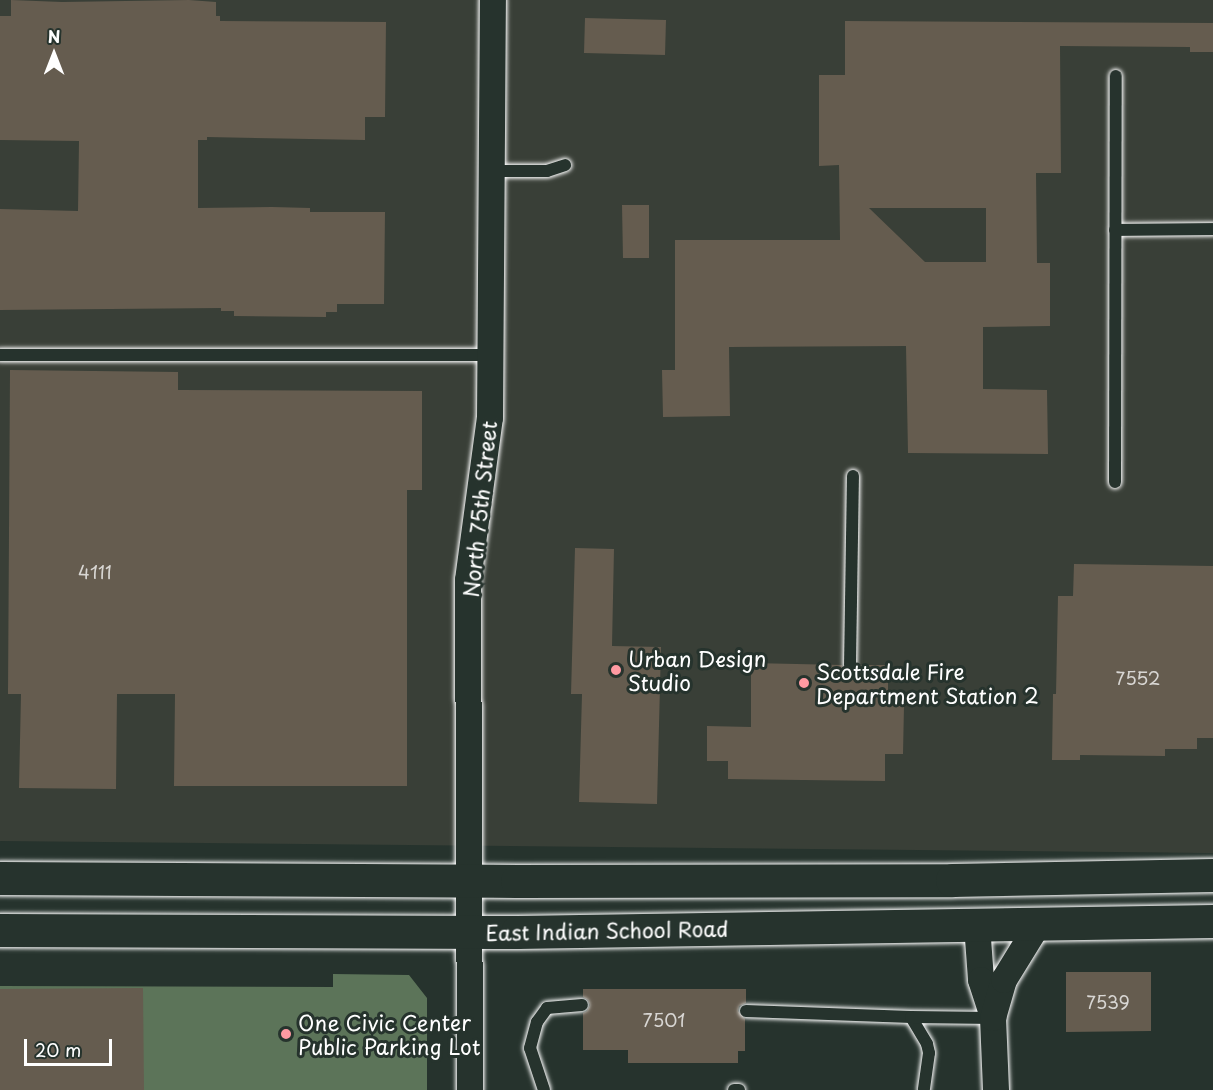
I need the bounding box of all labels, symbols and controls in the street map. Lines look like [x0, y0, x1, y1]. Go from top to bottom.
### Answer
north arrow [24, 24, 84, 84]
text: N [48, 24, 60, 48]
street label: North 75th Street [457, 418, 501, 600]
house number: 4111 [78, 561, 112, 583]
place label: Urban Design Studio [628, 645, 767, 695]
place label: Scottsdale Fire Department Station 2 [816, 658, 1039, 708]
marker: Urban Design Studio [609, 663, 623, 677]
house number: 7552 [1116, 667, 1160, 689]
marker: Scottsdale Fire Department Station 2 [797, 676, 811, 690]
street label: East Indian School Road [485, 915, 729, 945]
house number: 7539 [1086, 991, 1130, 1013]
place label: One Civic Center Public Parking Lot [298, 1009, 482, 1059]
house number: 7501 [643, 1009, 685, 1031]
scale bar [27, 1027, 116, 1065]
marker: One Civic Center Public Parking Lot [279, 1027, 293, 1041]
text: 20 m [35, 1036, 81, 1063]

